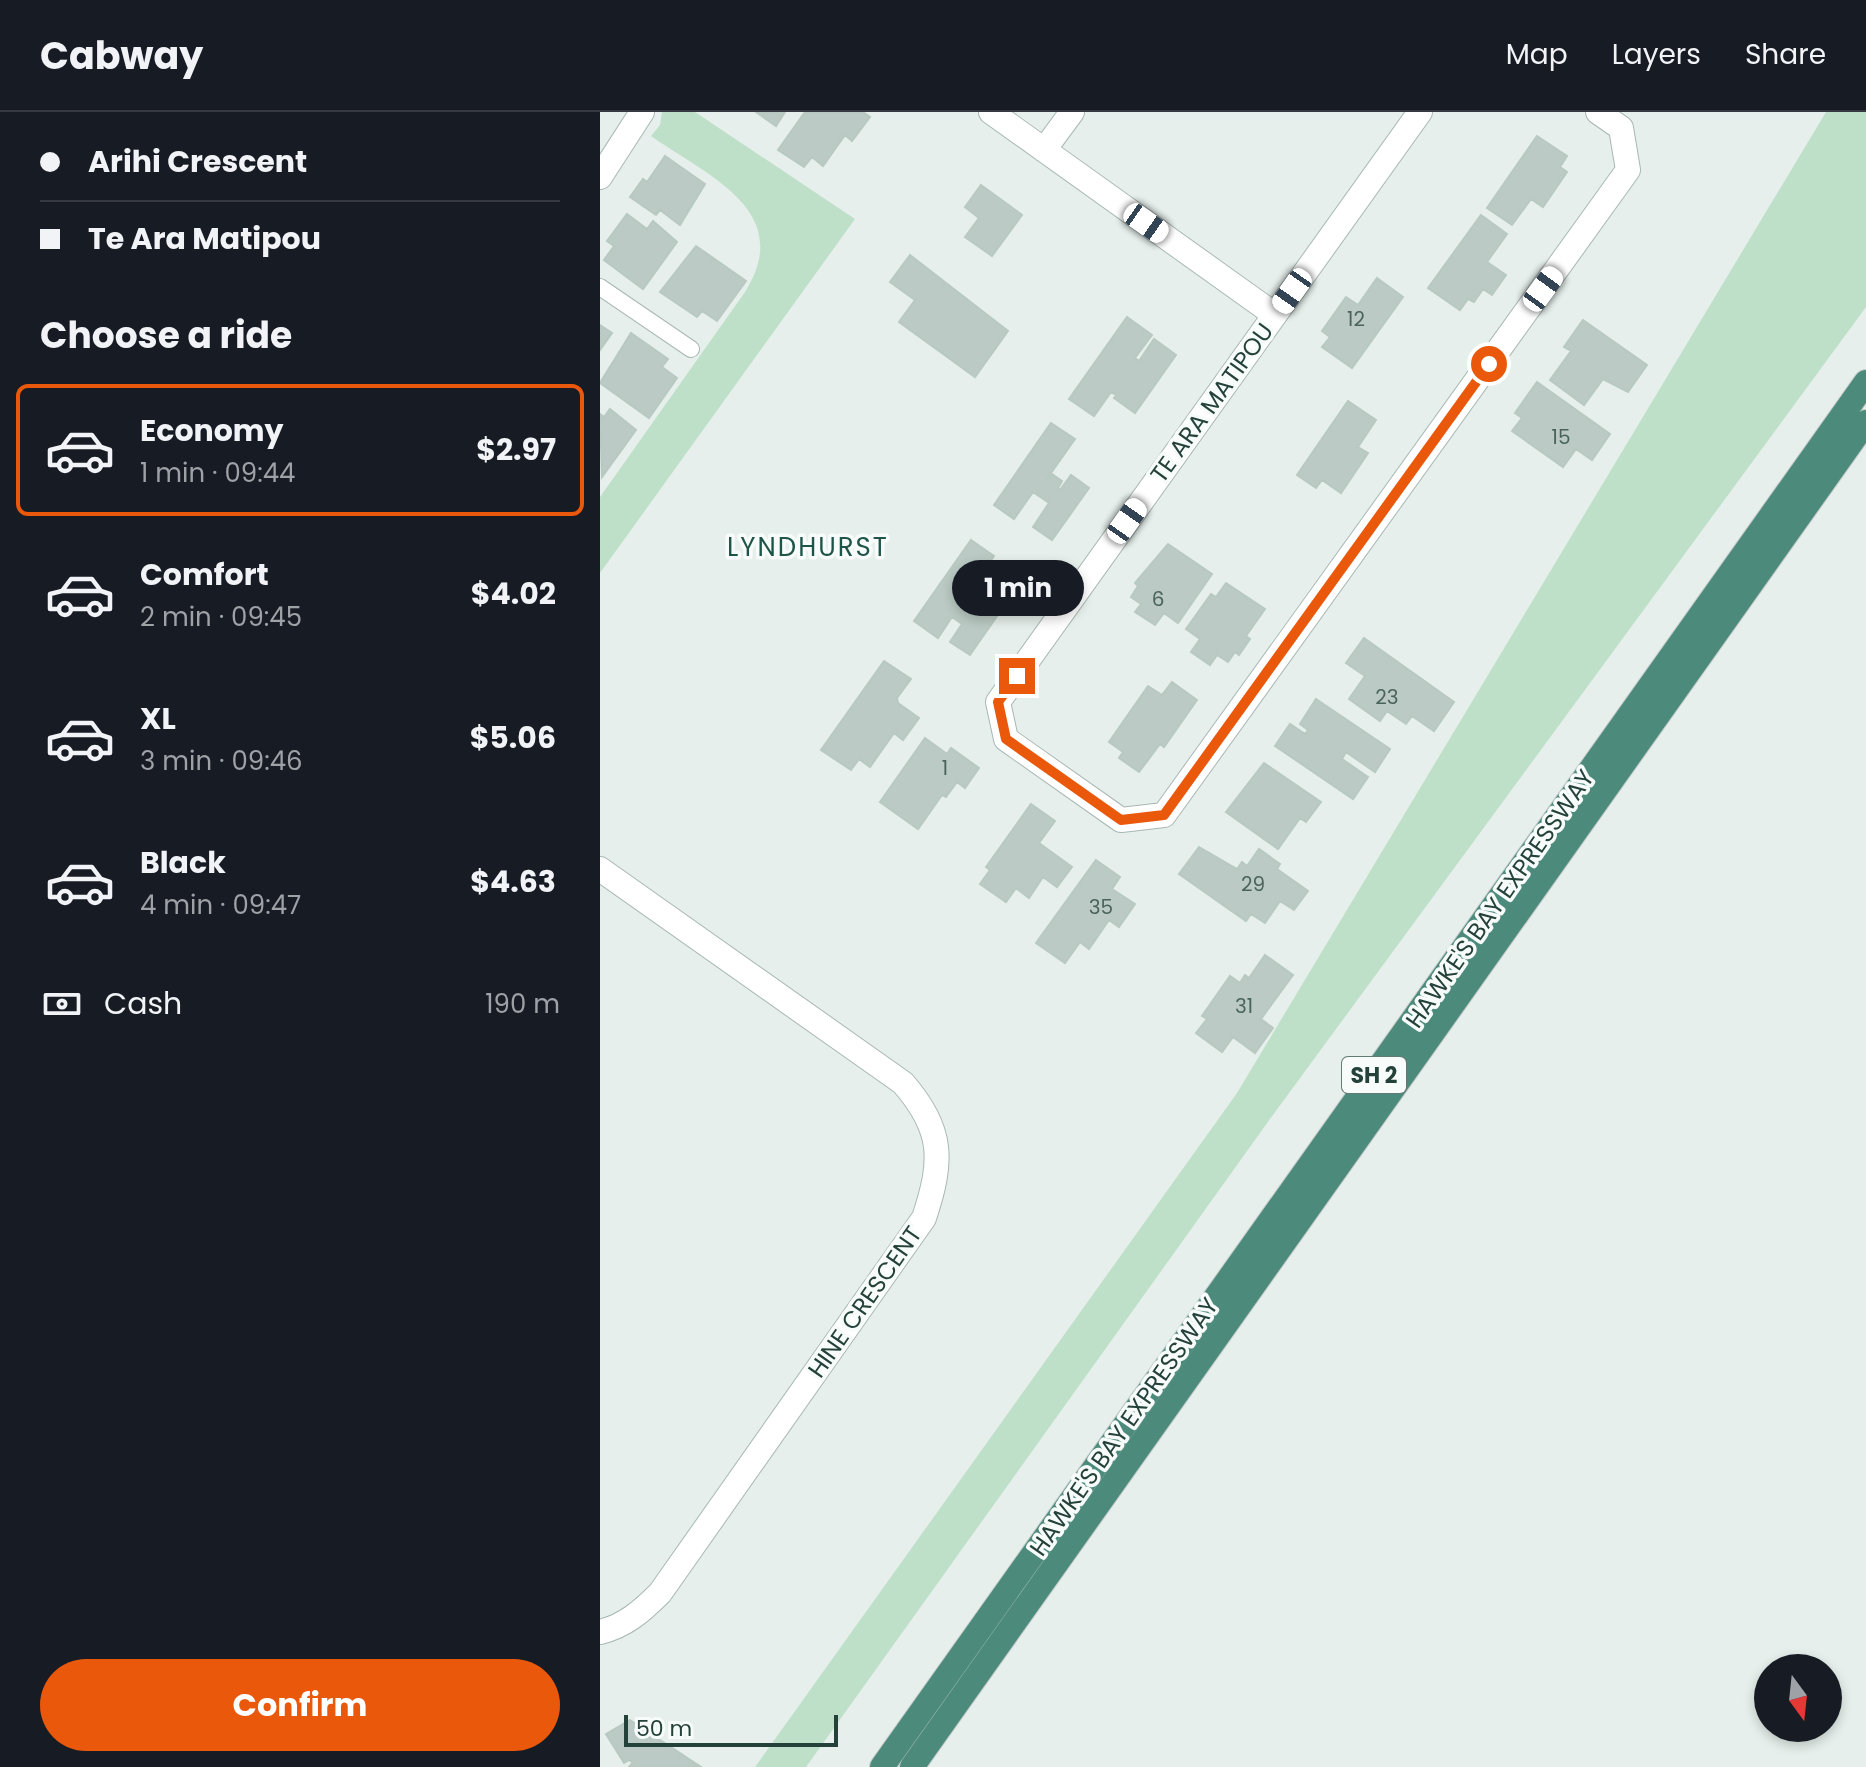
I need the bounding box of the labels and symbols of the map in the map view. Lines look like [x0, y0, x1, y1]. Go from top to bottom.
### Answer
car [1119, 199, 1173, 247]
car [1519, 263, 1567, 315]
car [1268, 264, 1316, 318]
house number: 12 [1347, 305, 1365, 333]
street label: TE ARA MATIPOU [1142, 316, 1281, 489]
route start [1471, 346, 1507, 382]
house number: 15 [1552, 423, 1570, 451]
car [1103, 494, 1151, 548]
district label: LYNDHURST [727, 529, 889, 565]
callout: 1 min [951, 560, 1083, 616]
house number: 6 [1152, 585, 1164, 613]
route end [999, 658, 1035, 694]
house number: 23 [1375, 683, 1399, 711]
house number: 1 [942, 754, 948, 782]
street label: HAWKE'S BAY EXPRESSWAY [1398, 763, 1602, 1034]
house number: 29 [1241, 870, 1265, 898]
house number: 35 [1089, 893, 1113, 921]
house number: 31 [1235, 992, 1253, 1020]
road number: SH 2 [1342, 1057, 1406, 1093]
street label: HINE CRESCENT [800, 1219, 929, 1384]
street label: HAWKE'S BAY EXPRESSWAY [1022, 1291, 1226, 1562]
north arrow [1754, 1654, 1842, 1742]
scale bar [624, 1711, 838, 1747]

